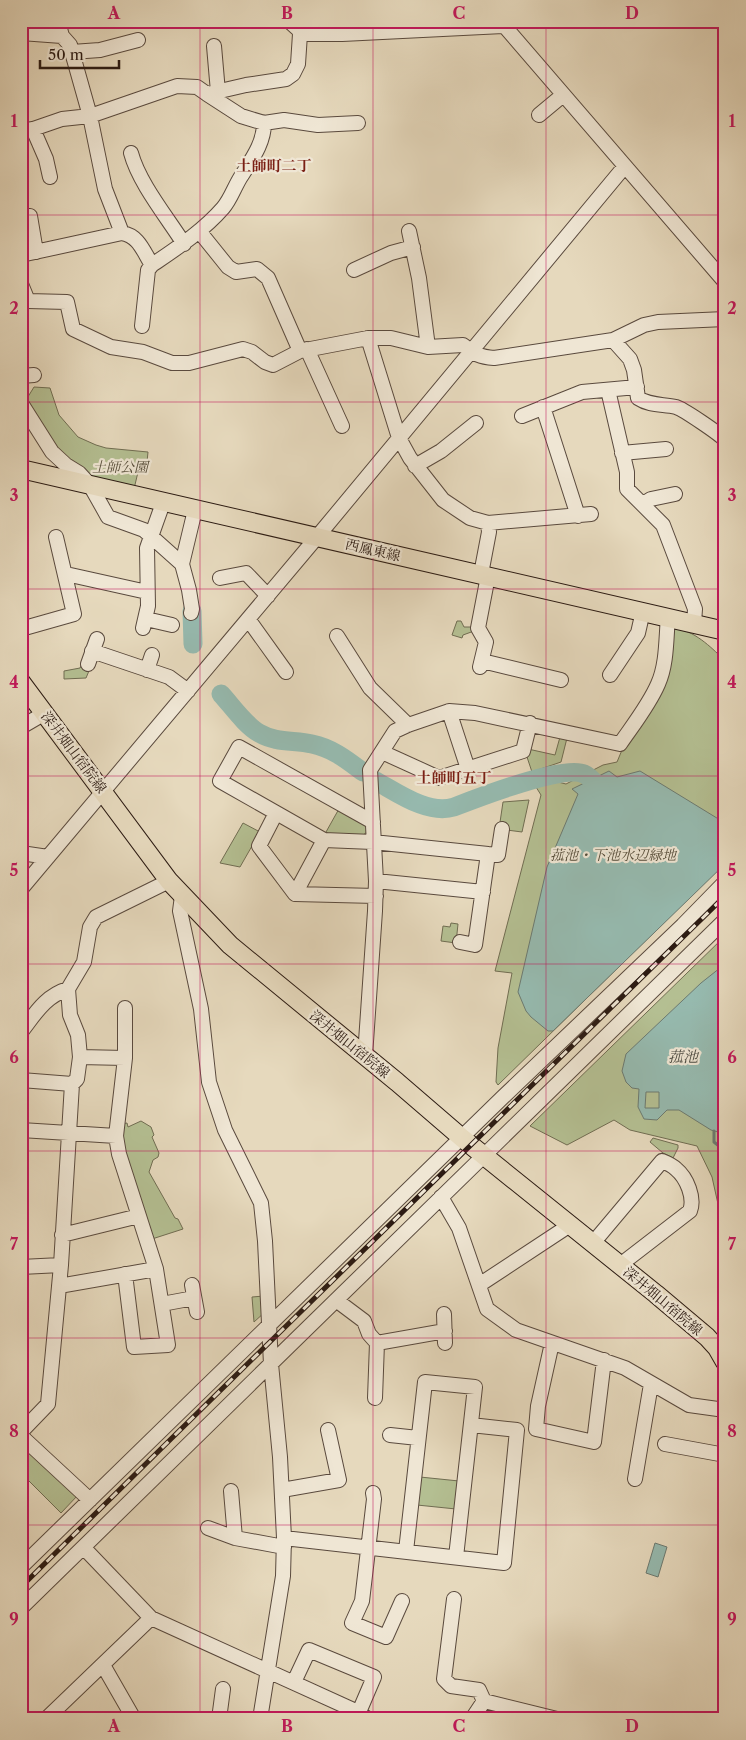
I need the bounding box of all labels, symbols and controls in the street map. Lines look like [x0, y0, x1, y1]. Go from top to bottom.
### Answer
text: A [107, 3, 121, 23]
text: B [281, 3, 293, 23]
text: C [453, 3, 465, 23]
text: D [625, 3, 639, 23]
scale bar [40, 38, 119, 70]
text: 50 m [48, 45, 84, 64]
text: 1 [10, 111, 18, 131]
text: 1 [728, 111, 736, 131]
district label: 土師町二丁 [236, 156, 312, 175]
text: 2 [9, 298, 19, 318]
text: 2 [727, 298, 737, 318]
park label: 土師公園 [92, 458, 150, 476]
text: 3 [9, 485, 19, 505]
text: 3 [727, 485, 737, 505]
street label: 西鳳東線 [344, 535, 402, 565]
text: 4 [9, 672, 19, 692]
text: 4 [727, 672, 737, 692]
street label: 深井畑山宿院線 [37, 707, 111, 797]
district label: 土師町五丁 [416, 768, 492, 787]
park label: 菰池・下池水辺緑地 [550, 846, 678, 864]
text: 5 [10, 860, 19, 880]
text: 5 [728, 860, 737, 880]
street label: 深井畑山宿院線 [306, 1006, 394, 1082]
text: 6 [9, 1047, 19, 1067]
water label: 菰池 [668, 1047, 700, 1066]
text: 6 [727, 1047, 737, 1067]
text: 7 [10, 1234, 19, 1254]
text: 7 [728, 1234, 737, 1254]
street label: 深井畑山宿院線 [620, 1263, 706, 1339]
text: 8 [9, 1421, 19, 1441]
text: 8 [727, 1421, 737, 1441]
text: 9 [9, 1609, 19, 1629]
text: 9 [727, 1609, 737, 1629]
text: A [107, 1716, 121, 1736]
text: B [281, 1716, 293, 1736]
text: C [453, 1716, 465, 1736]
text: D [625, 1716, 639, 1736]

